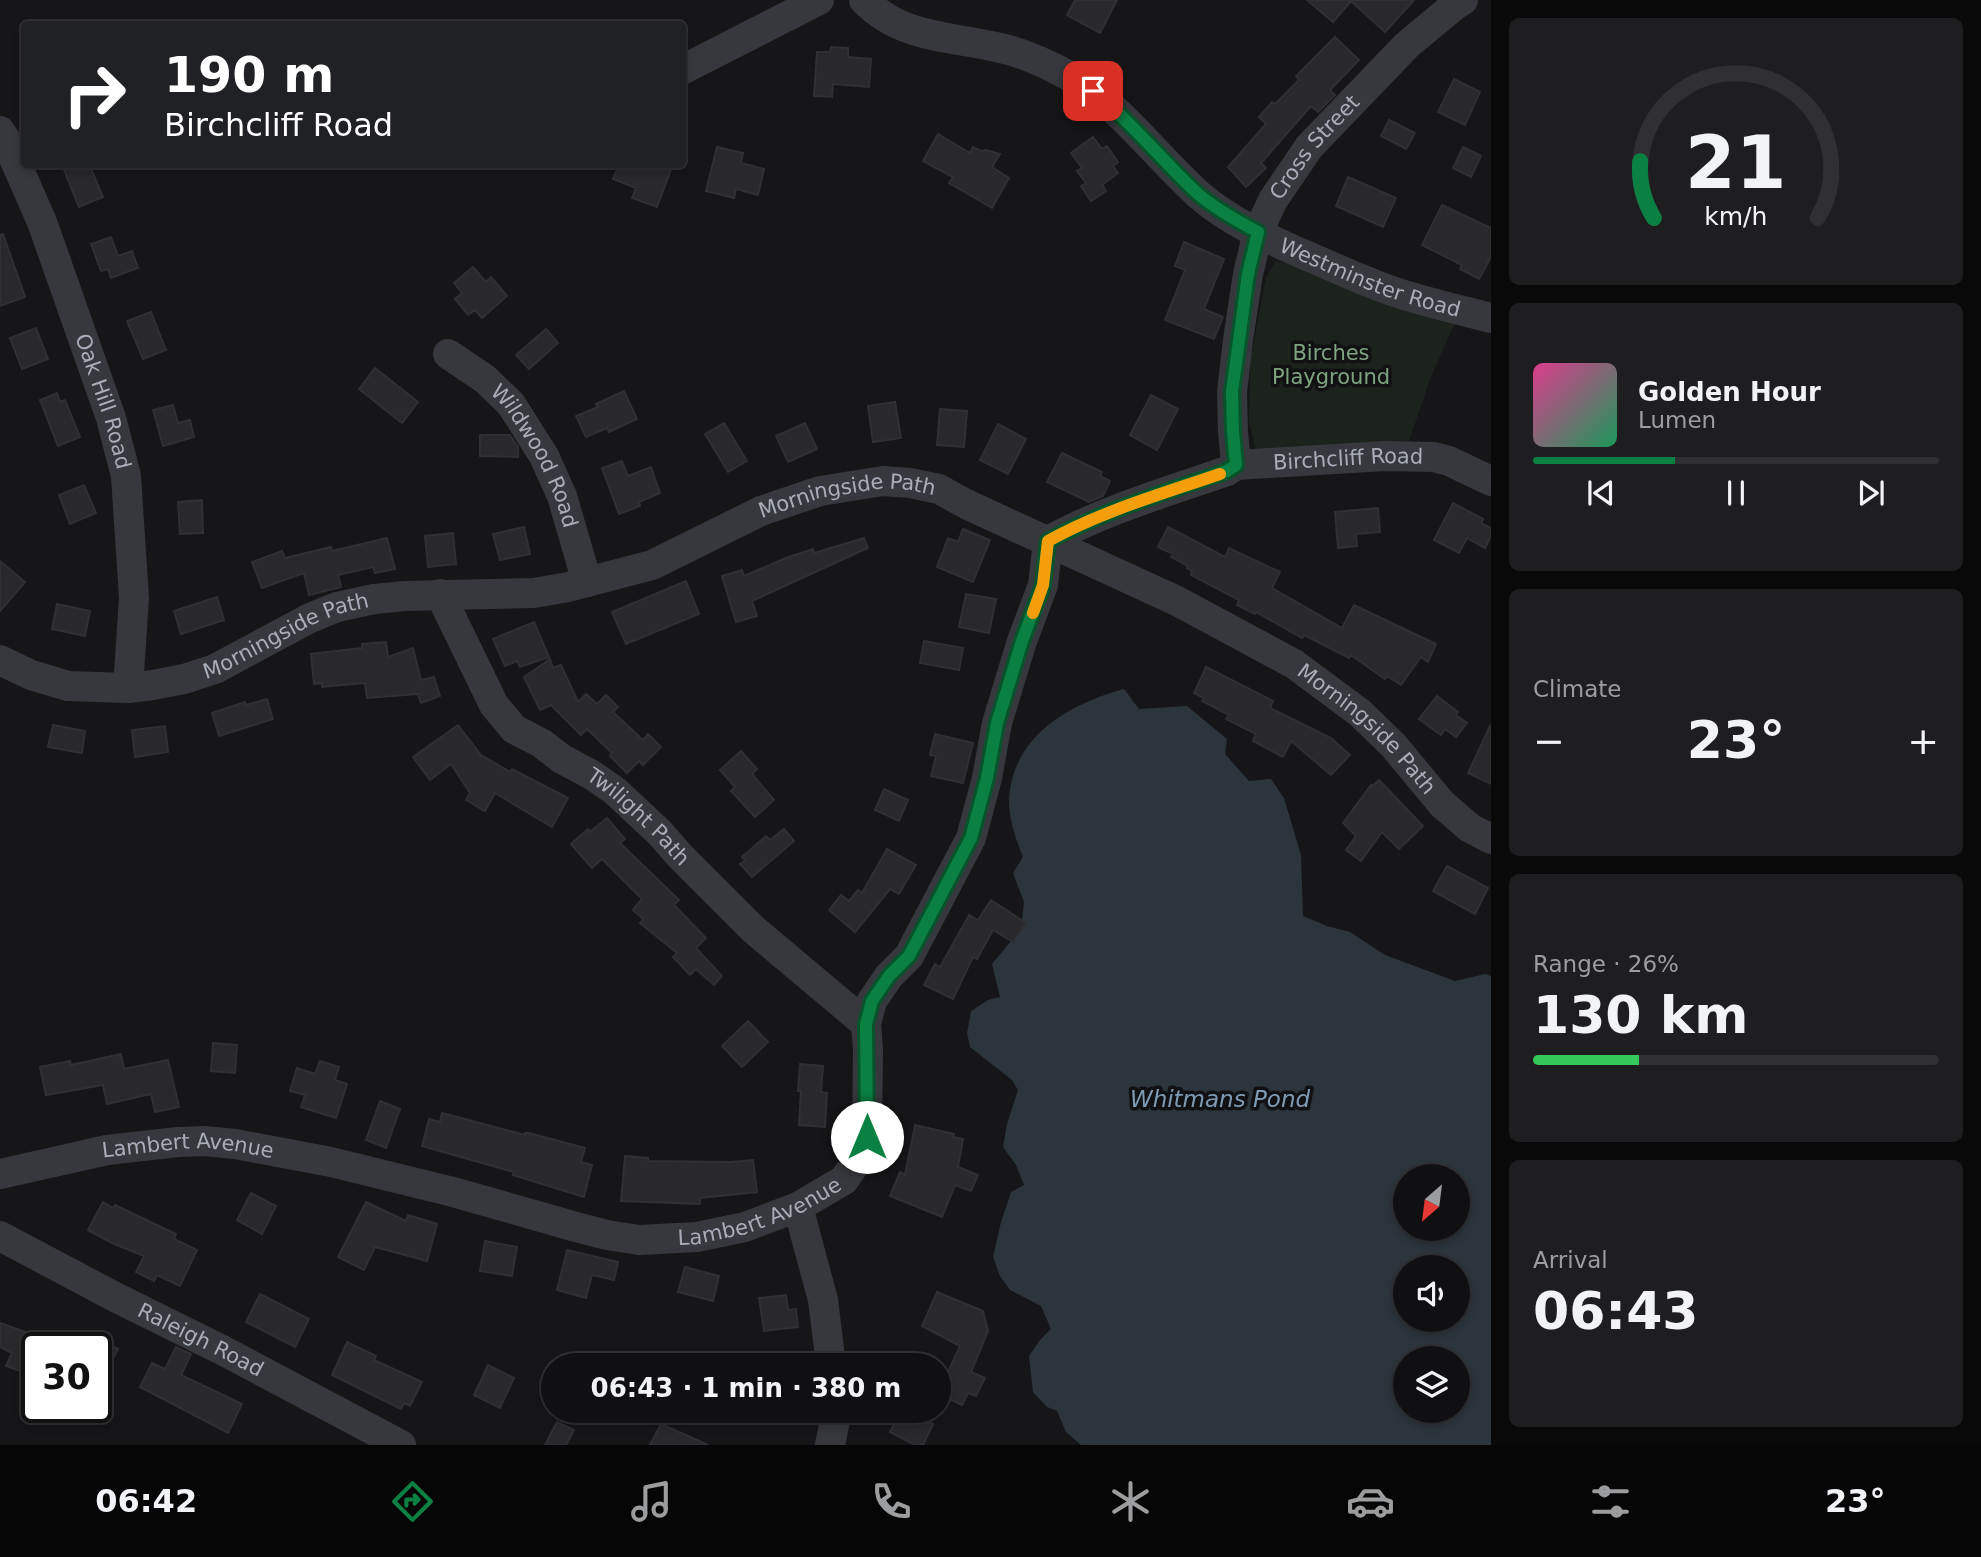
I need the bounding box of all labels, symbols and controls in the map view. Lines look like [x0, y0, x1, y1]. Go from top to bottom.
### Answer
text: 190 m [164, 47, 334, 104]
icon: right [49, 49, 140, 140]
pin [1063, 61, 1123, 121]
icon: arrive [1074, 72, 1112, 110]
street label: Cross Street [1265, 90, 1364, 204]
text: Birchcliff Road [164, 106, 393, 144]
text: 21 [1685, 120, 1787, 205]
text: km/h [1704, 202, 1768, 231]
street label: Westminster Road [1276, 233, 1463, 322]
street label: Oak Hill Road [70, 330, 136, 472]
park label: Birches Playground [1272, 341, 1390, 389]
text: Golden Hour [1638, 377, 1821, 407]
street label: Wildwood Road [486, 379, 583, 530]
text: Lumen [1638, 407, 1716, 433]
street label: Birchcliff Road [1272, 444, 1423, 475]
street label: Morningside Path [755, 469, 938, 523]
icon: previous [1582, 474, 1620, 512]
icon: pause [1717, 474, 1755, 512]
icon: next [1852, 474, 1890, 512]
street label: Morningside Path [200, 588, 371, 684]
street label: Morningside Path [1293, 659, 1441, 799]
text: Climate [1533, 676, 1622, 702]
text: 23° [1687, 710, 1785, 770]
text: − [1533, 719, 1565, 763]
text: + [1907, 719, 1939, 763]
street label: Twilight Path [582, 763, 694, 870]
text: Range · 26% [1533, 951, 1679, 977]
text: 130 km [1533, 985, 1748, 1045]
water label: Whitmans Pond [1130, 1086, 1311, 1112]
position arrow [830, 1100, 904, 1174]
street label: Lambert Avenue [101, 1129, 276, 1163]
north arrow [1393, 1164, 1470, 1241]
map controls [1393, 1164, 1470, 1423]
street label: Lambert Avenue [677, 1172, 845, 1250]
text: Arrival [1533, 1247, 1608, 1273]
button: sound [1393, 1255, 1470, 1332]
text: 06:43 [1533, 1281, 1699, 1341]
street label: Raleigh Road [134, 1298, 268, 1382]
speed limit sign: 30 [21, 1332, 112, 1423]
button: layers [1393, 1346, 1470, 1423]
text: 06:43 · 1 min · 380 m [591, 1373, 901, 1403]
icon: directions [388, 1477, 437, 1526]
icon: music [627, 1477, 676, 1526]
icon: phone [867, 1477, 916, 1526]
icon: climate [1106, 1477, 1155, 1526]
icon: car [1346, 1477, 1395, 1526]
icon: filters [1586, 1477, 1635, 1526]
text: 06:42 [95, 1482, 197, 1520]
text: 23° [1825, 1482, 1886, 1520]

